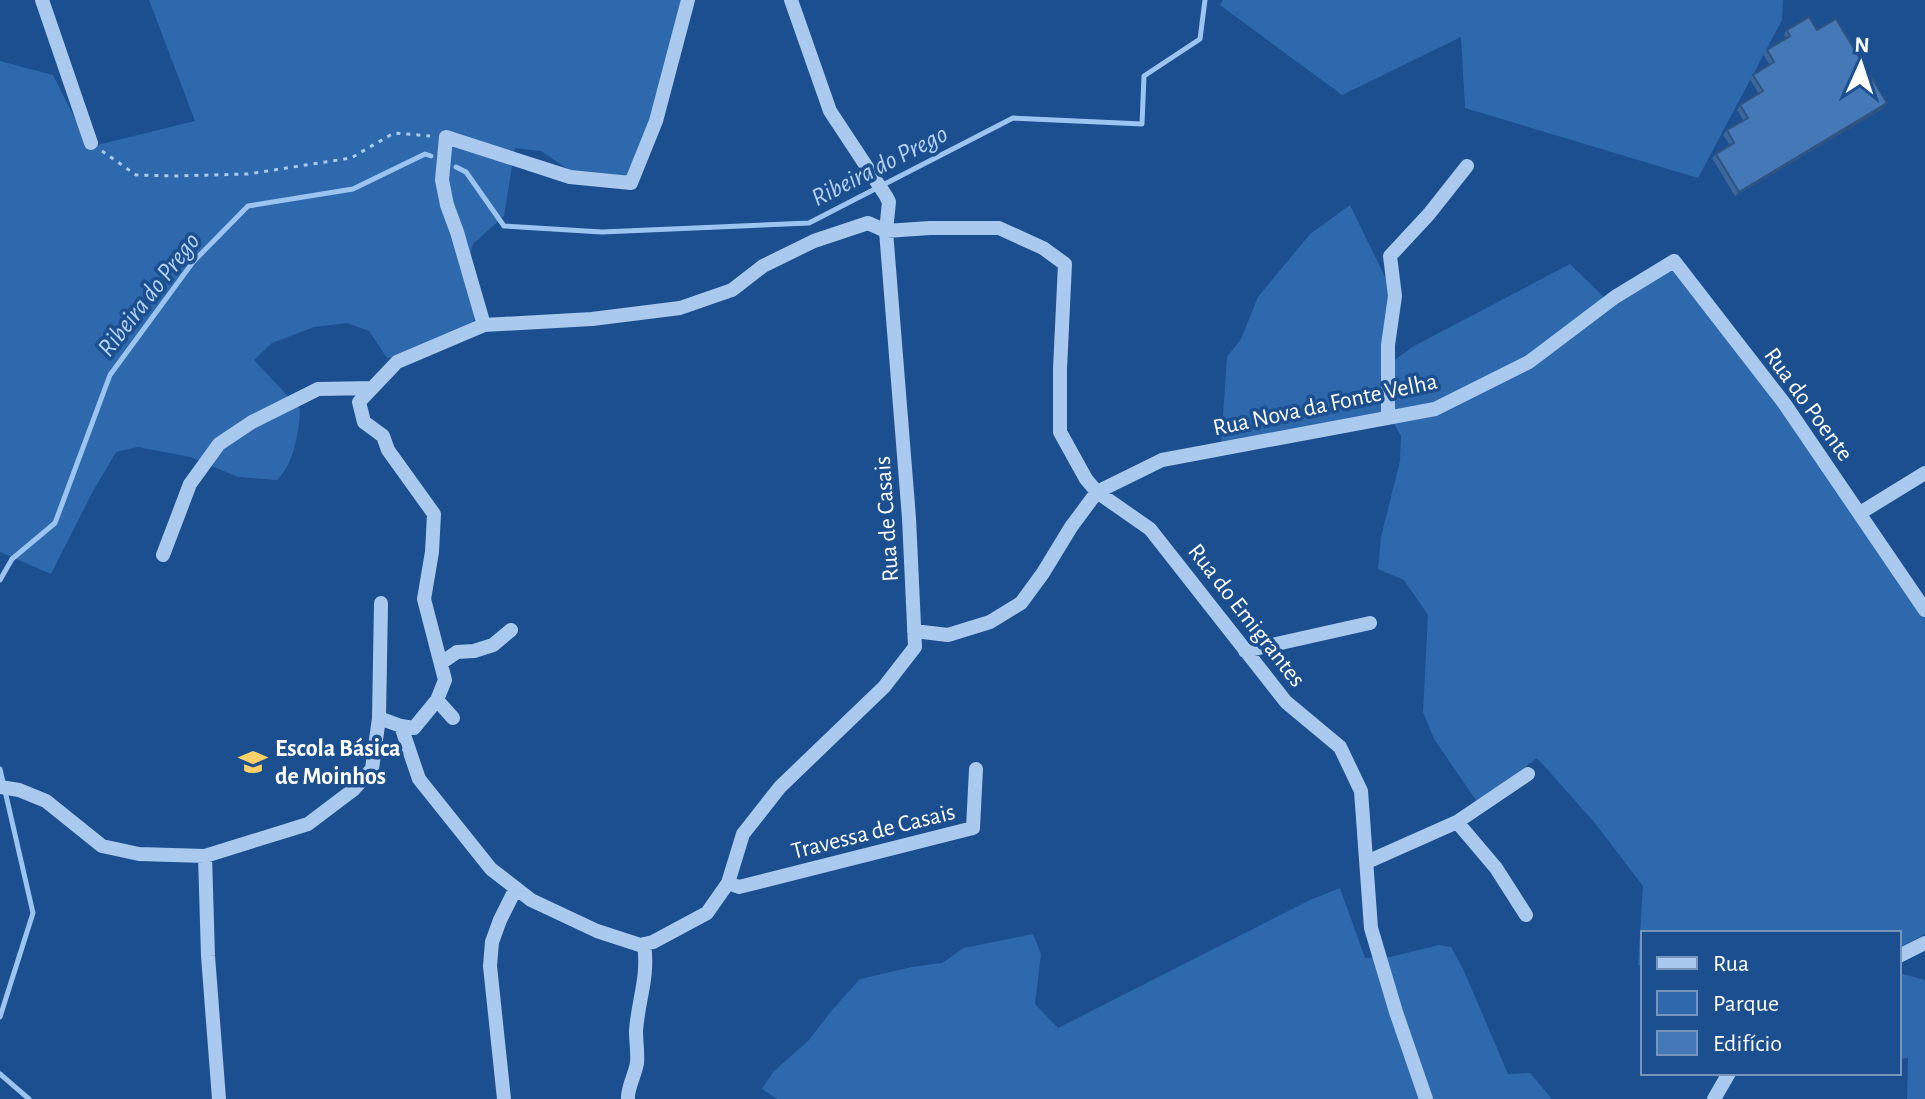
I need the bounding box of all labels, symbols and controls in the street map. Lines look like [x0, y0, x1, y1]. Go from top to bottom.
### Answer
north arrow [1821, 24, 1901, 104]
text: N [1854, 34, 1870, 56]
water label: Ribeira do Prego [807, 121, 952, 211]
water label: Ribeira do Prego [93, 228, 205, 361]
street label: Rua do Poente [1759, 344, 1857, 466]
street label: Rua Nova da Fonte Velha [1211, 369, 1440, 440]
street label: Rua de Casais [871, 455, 903, 583]
street label: Rua do Emigrantes [1183, 540, 1309, 692]
place label: Escola Básica de Moinhos [275, 737, 400, 789]
school or university icon: Escola Básica de Moinhos [238, 747, 268, 777]
street label: Travessa de Casais [789, 800, 958, 864]
legend [1641, 931, 1901, 1075]
text: Rua [1713, 952, 1749, 976]
text: Parque [1713, 992, 1779, 1016]
text: Edifício [1713, 1032, 1782, 1056]

